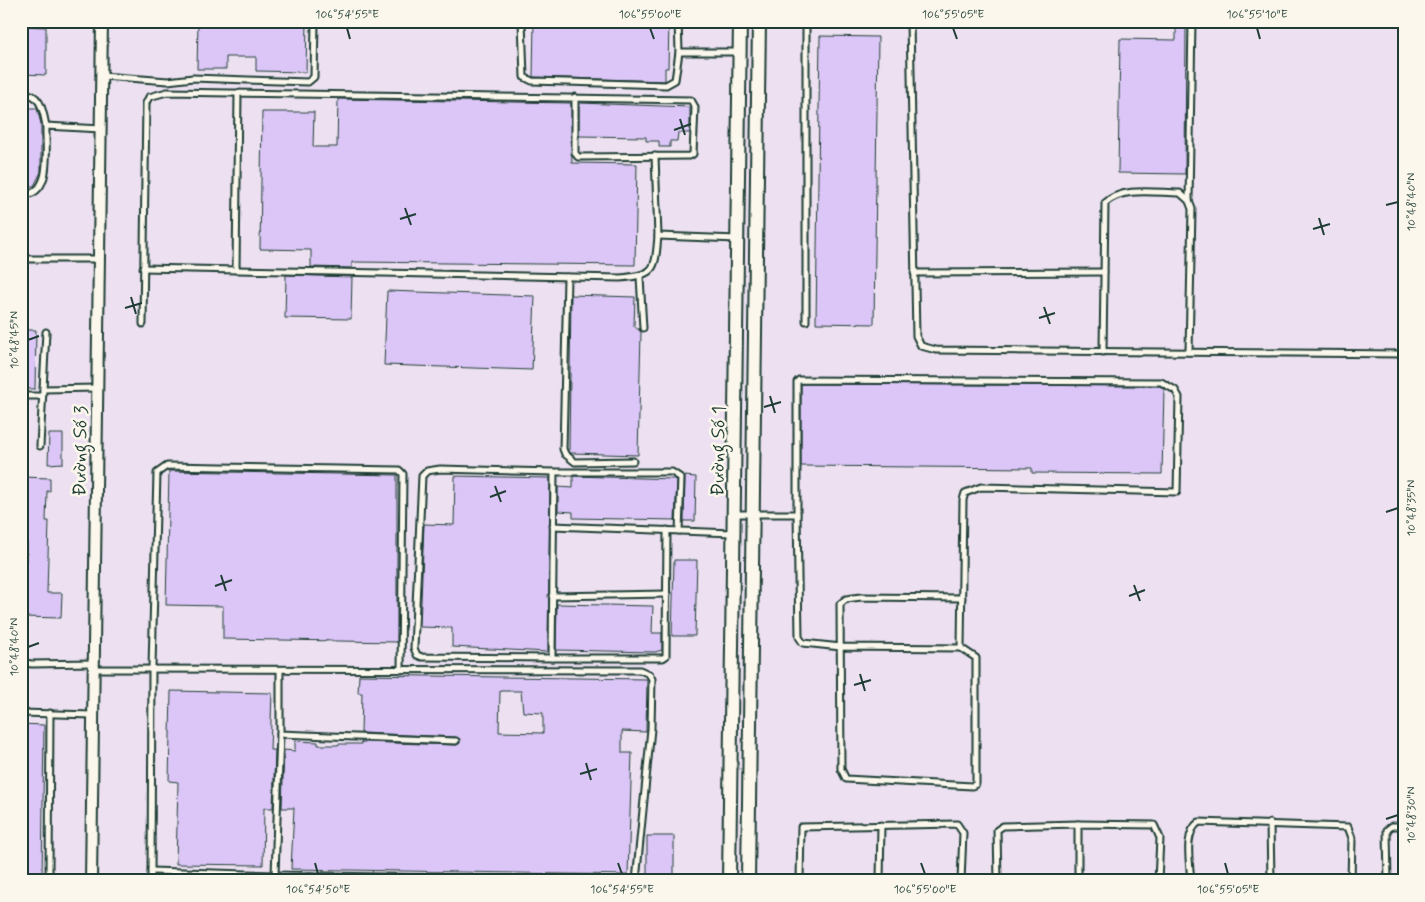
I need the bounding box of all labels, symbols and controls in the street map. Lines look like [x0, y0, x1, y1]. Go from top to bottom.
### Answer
text: 106°54'55"E [315, 7, 379, 23]
text: 106°55'00"E [618, 7, 682, 23]
text: 106°55'05"E [922, 7, 984, 23]
text: 106°55'10"E [1226, 7, 1288, 23]
text: 10°48'40"N [1404, 173, 1420, 231]
text: 10°48'45"N [7, 311, 23, 369]
street label: Đường Số 3 [67, 405, 97, 496]
street label: Đường Số 1 [705, 406, 735, 496]
text: 10°48'35"N [1404, 480, 1420, 536]
text: 10°48'40"N [7, 618, 23, 676]
text: 10°48'30"N [1404, 786, 1420, 844]
text: 106°54'50"E [286, 882, 350, 898]
text: 106°54'55"E [590, 882, 654, 898]
text: 106°55'00"E [893, 882, 957, 898]
text: 106°55'05"E [1197, 882, 1259, 898]

